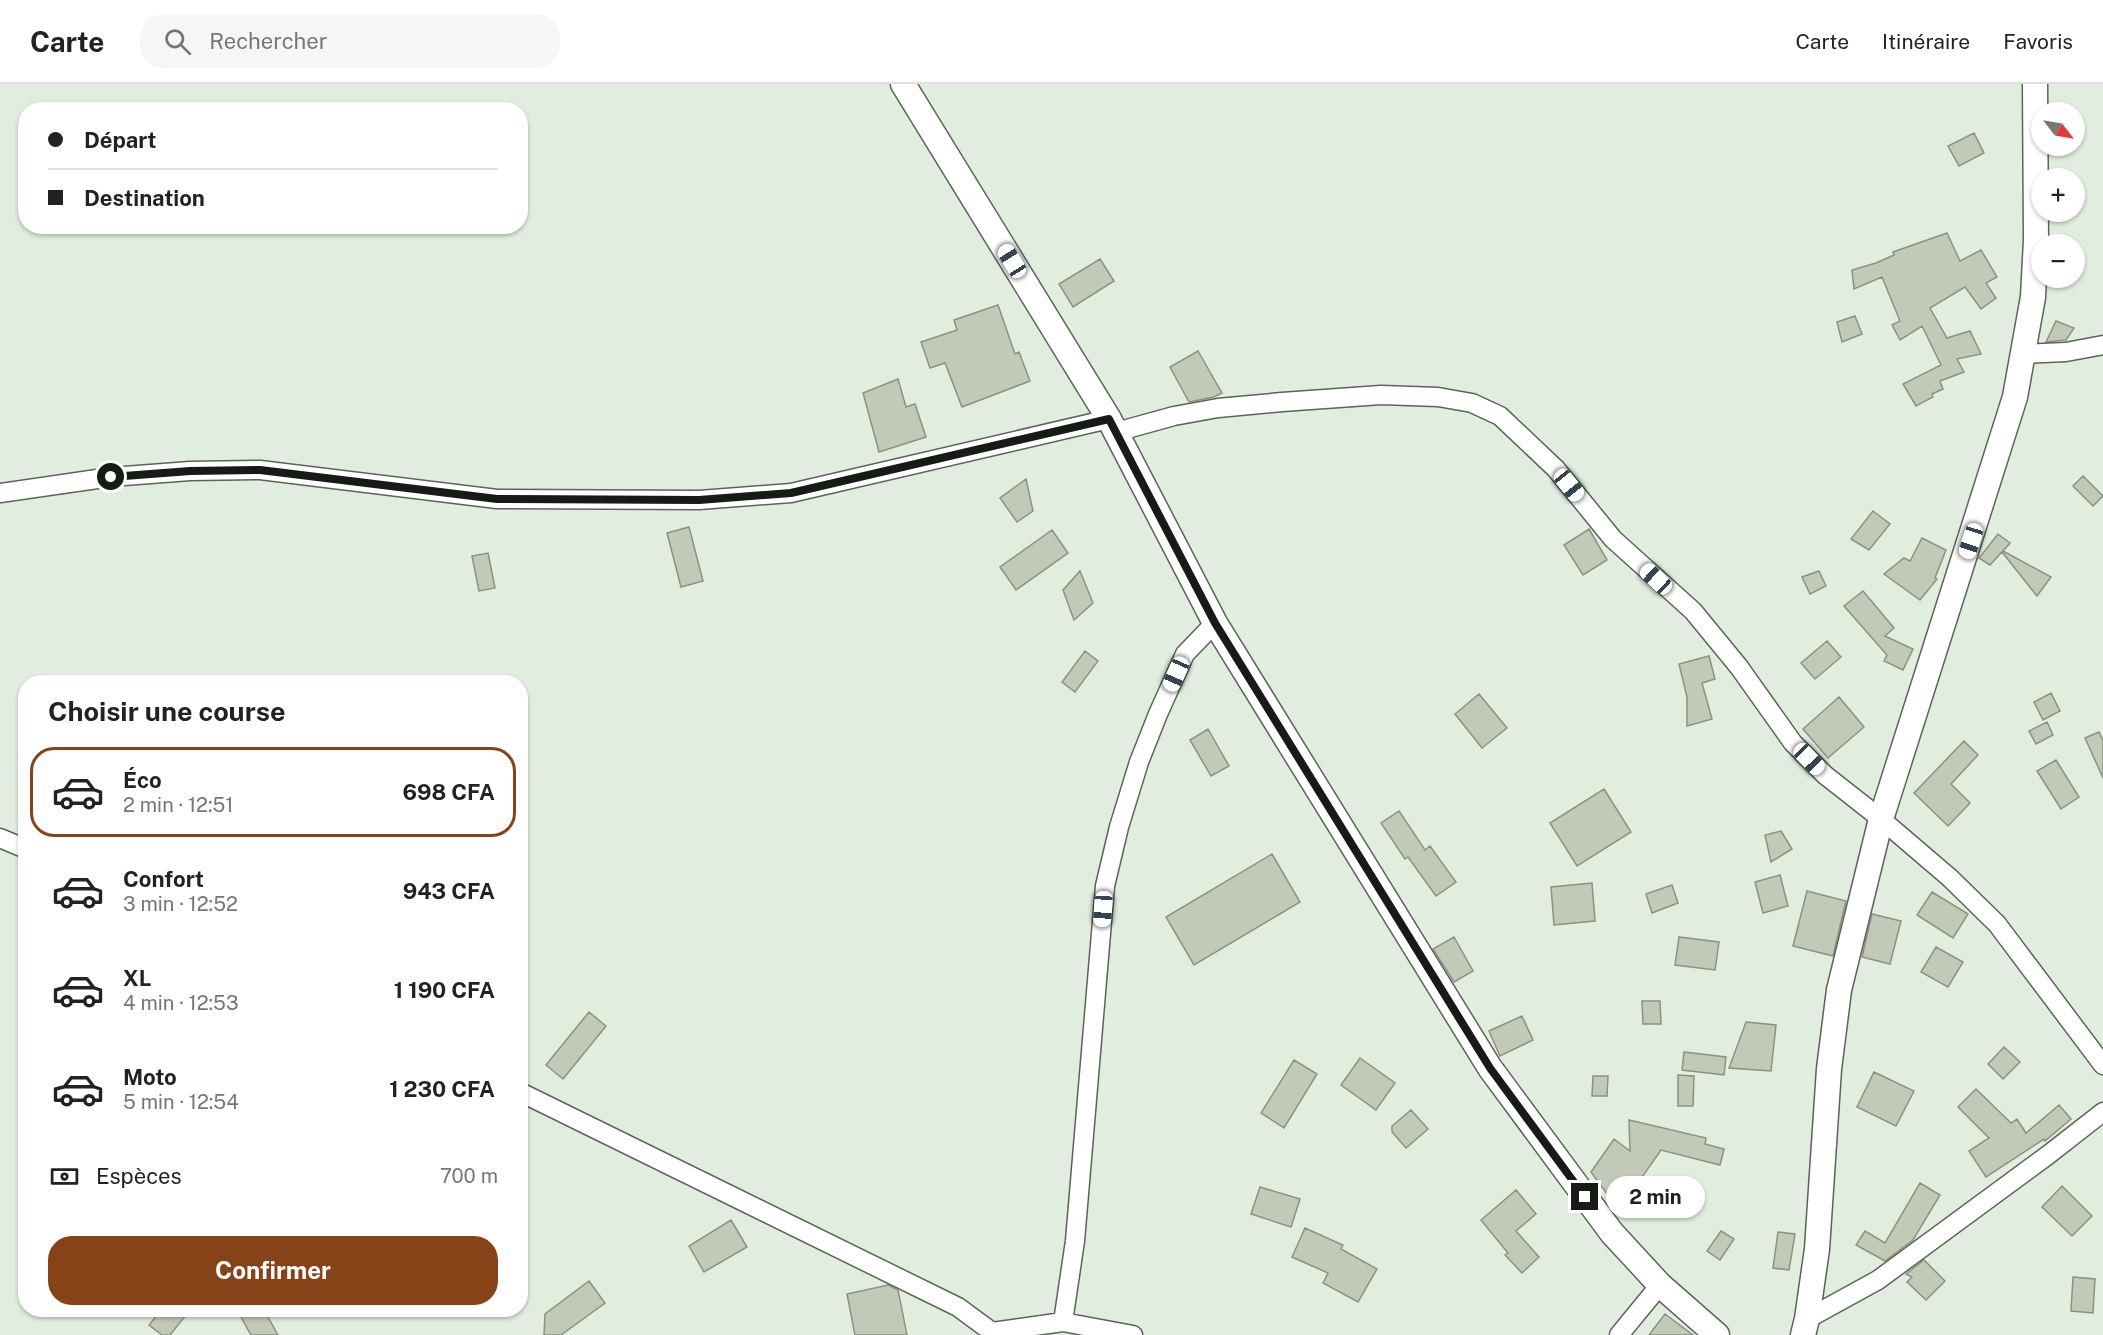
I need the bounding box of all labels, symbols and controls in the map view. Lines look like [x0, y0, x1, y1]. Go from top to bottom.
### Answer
search box [140, 14, 560, 68]
text: Carte [30, 25, 104, 58]
icon: search [161, 25, 194, 58]
text: Rechercher [209, 28, 327, 54]
text: Carte [1795, 29, 1849, 54]
text: Itinéraire [1882, 29, 1970, 54]
text: Favoris [2003, 29, 2073, 54]
north arrow [2031, 102, 2085, 156]
map controls [2031, 102, 2085, 288]
text: Départ [84, 127, 156, 153]
button: + [2031, 168, 2085, 222]
text: Destination [84, 185, 205, 211]
button: − [2031, 234, 2085, 288]
car [995, 241, 1029, 281]
route start [97, 463, 124, 490]
car [1551, 465, 1587, 505]
car [1957, 521, 1985, 561]
car [1637, 560, 1675, 598]
car [1160, 654, 1192, 694]
text: Choisir une course [48, 695, 286, 727]
car [1790, 740, 1828, 778]
icon: car [51, 765, 105, 819]
text: Éco [123, 767, 162, 793]
text: 698 CFA [403, 779, 495, 805]
text: 2 min · 12:51 [123, 793, 233, 817]
icon: car [51, 864, 105, 918]
text: Confort [123, 866, 204, 892]
text: 943 CFA [403, 878, 495, 904]
car [1093, 890, 1113, 928]
text: 3 min · 12:52 [123, 892, 238, 916]
icon: car [51, 963, 105, 1017]
text: XL [123, 965, 151, 991]
text: 1 190 CFA [394, 977, 495, 1003]
text: 4 min · 12:53 [123, 991, 239, 1015]
icon: car [51, 1062, 105, 1116]
text: Moto [123, 1064, 177, 1090]
text: 1 230 CFA [389, 1076, 495, 1102]
text: 5 min · 12:54 [123, 1090, 239, 1114]
icon: cash [48, 1160, 81, 1193]
text: Espèces [96, 1163, 182, 1189]
text: 700 m [440, 1164, 498, 1188]
callout: 2 min [1606, 1176, 1705, 1218]
route end [1571, 1183, 1598, 1210]
text: 2 min [1629, 1185, 1682, 1209]
button: Confirmer [48, 1236, 498, 1305]

